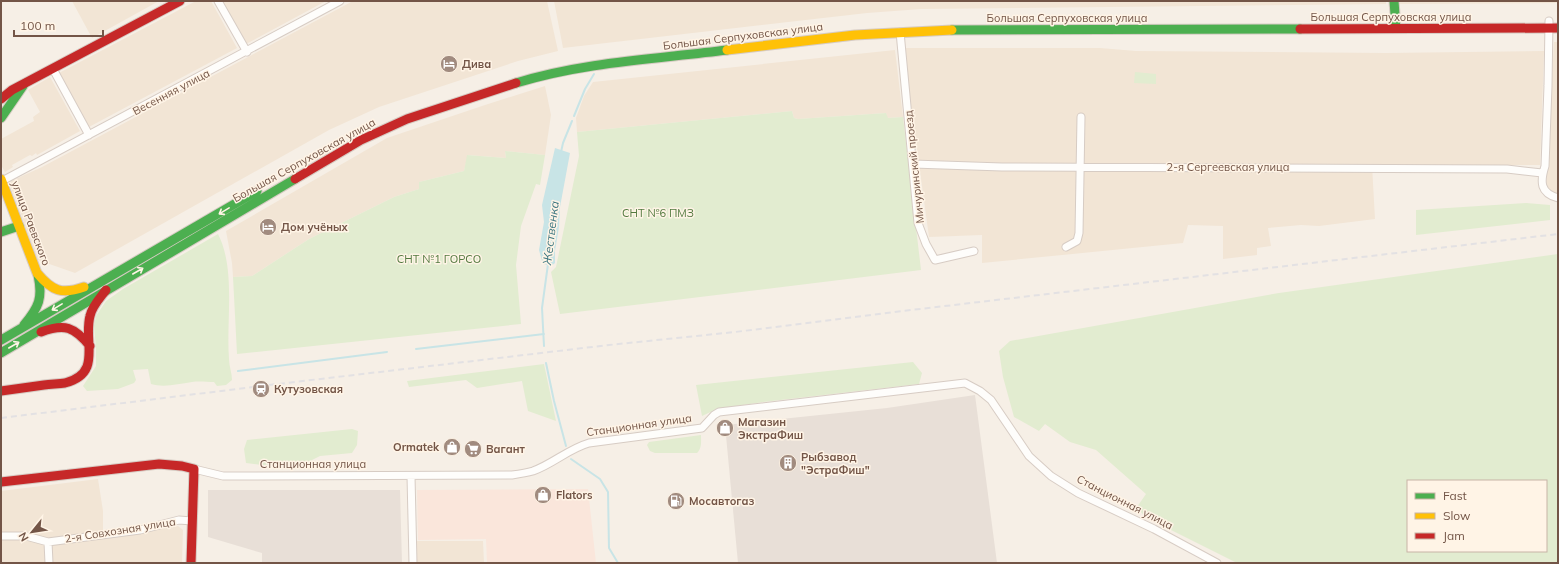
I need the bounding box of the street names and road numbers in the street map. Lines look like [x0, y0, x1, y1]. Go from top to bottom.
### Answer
street label: Большая Серпуховская улица [1310, 10, 1472, 24]
street label: Большая Серпуховская улица [986, 11, 1148, 25]
street label: Большая Серпуховская улица [662, 19, 824, 53]
street label: Весенняя улица [130, 66, 212, 118]
street label: Мичуринский проезд [901, 110, 927, 224]
street label: Большая Серпуховская улица [230, 115, 378, 205]
street label: 2-я Сергеевская улица [1167, 160, 1289, 174]
street label: улица Раевского [8, 178, 54, 268]
street label: Станционная улица [585, 411, 693, 439]
street label: Станционная улица [260, 457, 366, 471]
street label: Станционная улица [1074, 472, 1176, 532]
street label: 2-я Совхозная улица [63, 514, 177, 546]

